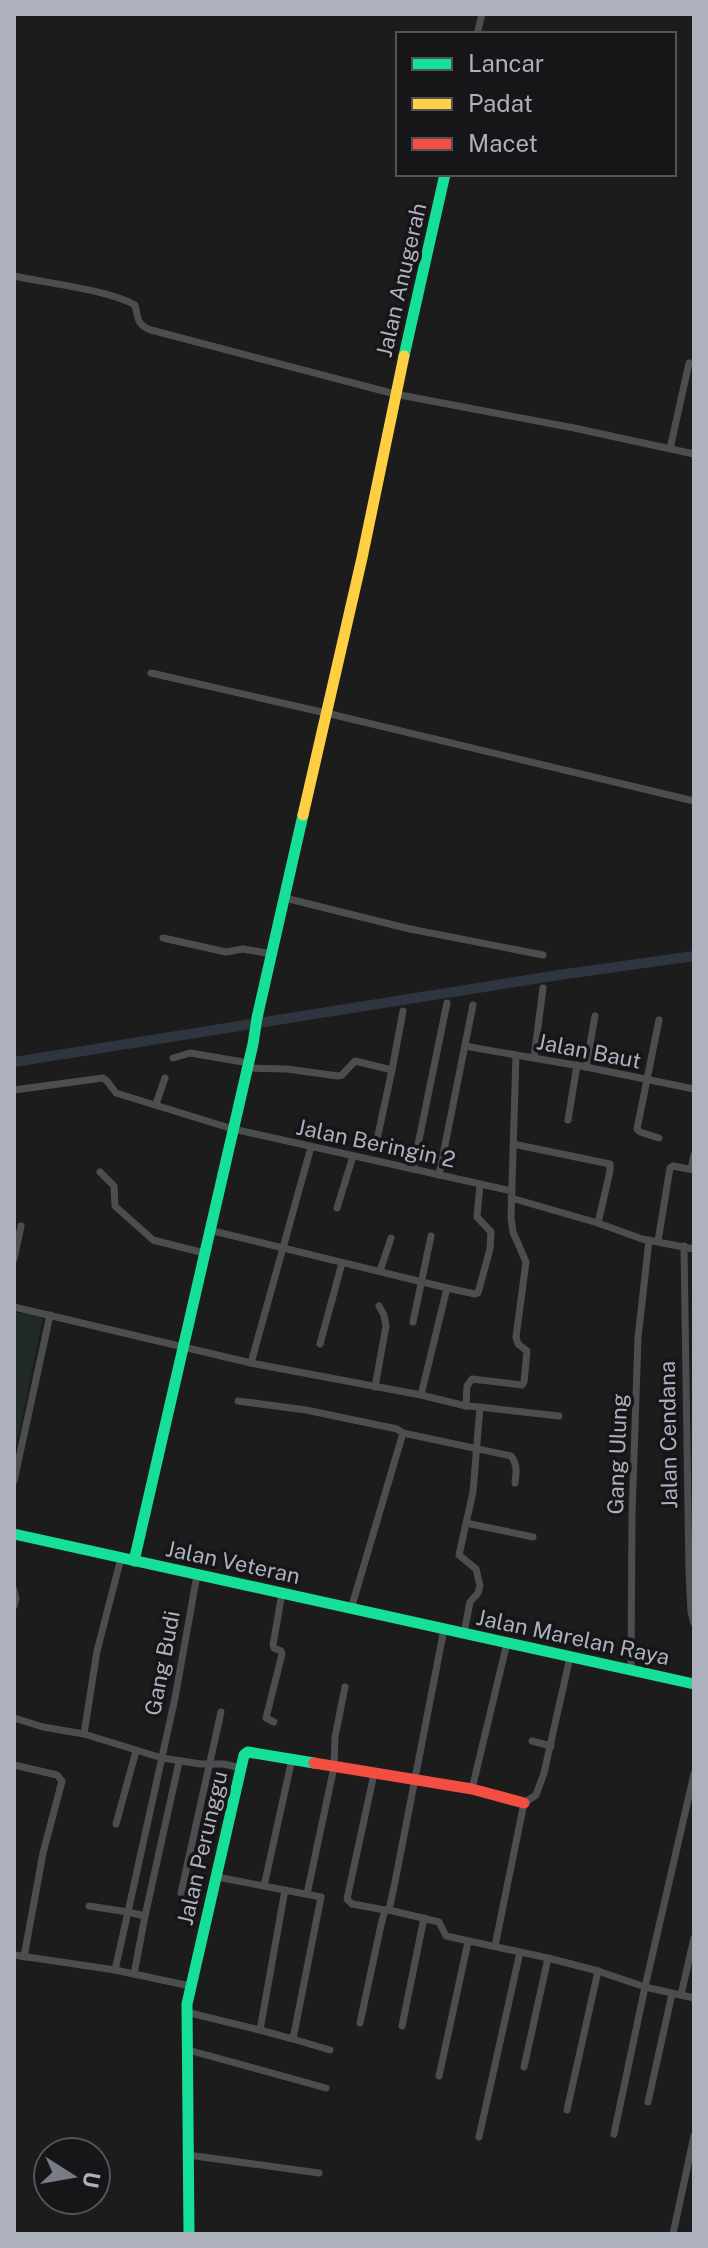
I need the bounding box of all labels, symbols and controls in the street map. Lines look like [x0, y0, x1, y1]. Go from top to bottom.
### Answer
legend [396, 32, 676, 176]
text: Lancar [468, 49, 544, 77]
text: Padat [468, 89, 533, 117]
text: Macet [468, 129, 538, 157]
street label: Jalan Anugerah [371, 200, 431, 360]
street label: Jalan Baut [535, 1028, 643, 1074]
street label: Jalan Beringin 2 [294, 1113, 458, 1173]
street label: Jalan Cendana [654, 1361, 682, 1509]
street label: Gang Ulung [602, 1393, 632, 1515]
street label: Jalan Veteran [164, 1535, 302, 1589]
street label: Jalan Marelan Raya [474, 1604, 672, 1670]
street label: Gang Budi [139, 1608, 185, 1718]
street label: Jalan Perunggu [172, 1768, 232, 1928]
north arrow [32, 2136, 112, 2216]
text: U [77, 2170, 106, 2190]

